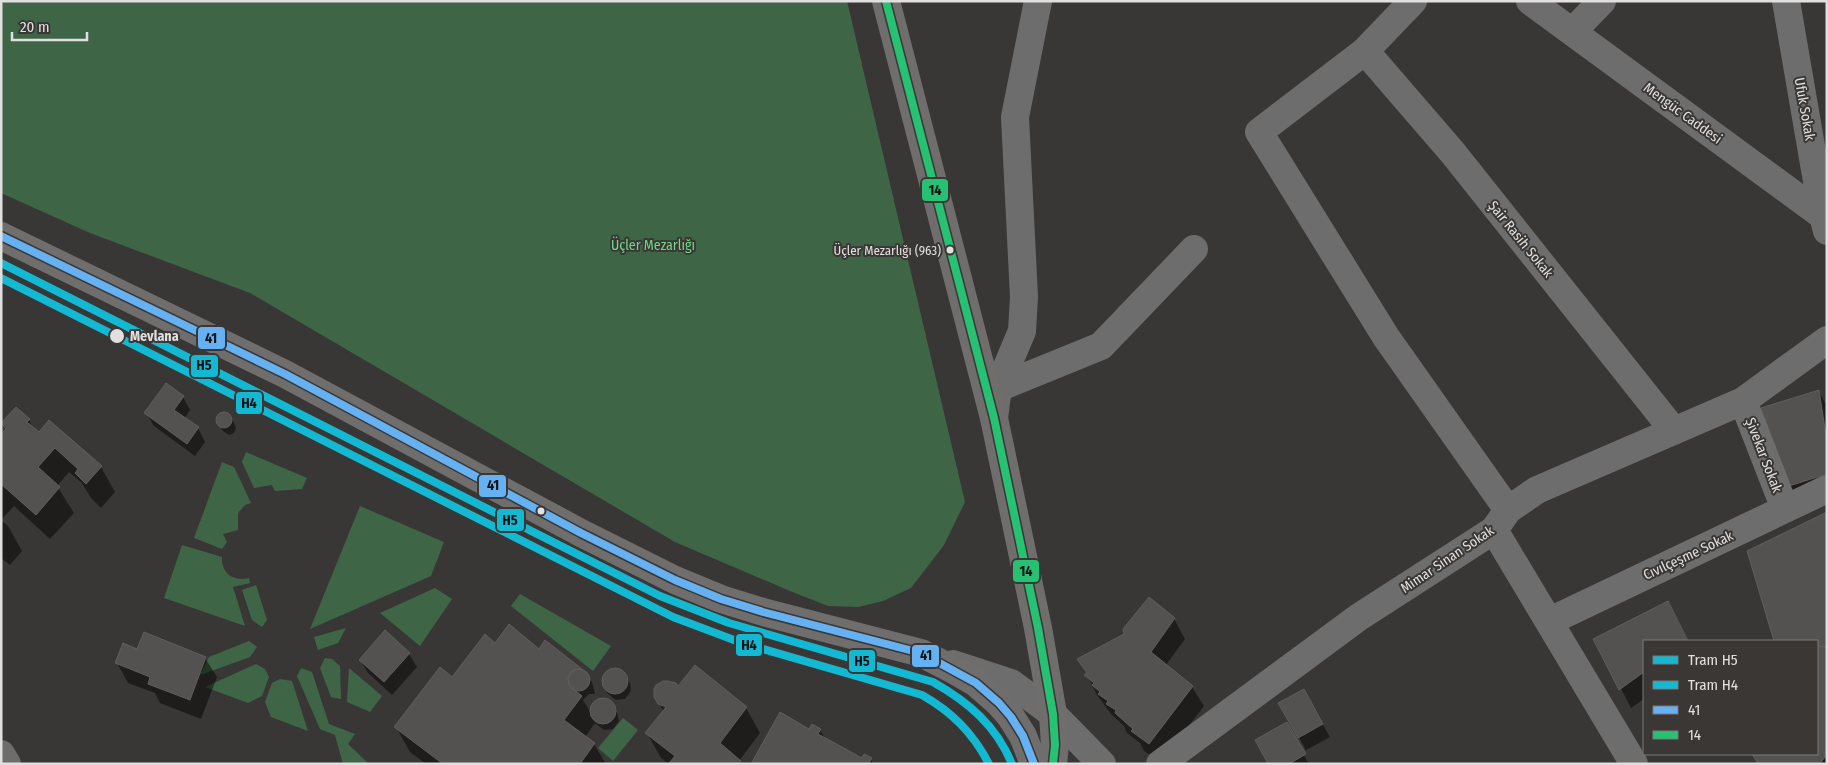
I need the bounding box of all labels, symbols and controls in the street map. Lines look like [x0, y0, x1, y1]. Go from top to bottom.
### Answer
scale bar [12, 10, 88, 42]
text: 20 m [20, 18, 50, 36]
street label: Ufuk Sokak [1791, 76, 1818, 142]
street label: Mengüc Caddesi [1640, 79, 1725, 147]
line badge: 14 [921, 178, 949, 202]
text: 14 [928, 182, 942, 199]
street label: Şair Rasih Sokak [1484, 197, 1557, 282]
park label: Üçler Mezarlığı [611, 236, 695, 254]
place label: Üçler Mezarlığı (963) [834, 242, 941, 258]
marker: Üçler Mezarlığı (963) [945, 245, 955, 255]
line badge: 41 [197, 326, 226, 350]
marker: Mevlana [108, 327, 126, 345]
place label: Mevlana [130, 328, 179, 345]
text: 41 [205, 330, 217, 347]
line badge: H5 [190, 354, 219, 378]
text: H5 [196, 357, 212, 374]
line badge: H4 [235, 391, 263, 415]
text: H4 [241, 395, 257, 412]
street label: Şivekar Sokak [1741, 415, 1786, 496]
line badge: 41 [478, 474, 507, 498]
text: 41 [487, 477, 499, 494]
unlabelled marker [536, 506, 546, 516]
line badge: H5 [496, 508, 525, 532]
text: H5 [502, 512, 518, 529]
street label: Mimar Sinan Sokak [1397, 522, 1497, 597]
street label: Cıvılçeşme Sokak [1640, 527, 1736, 584]
line badge: 14 [1012, 559, 1040, 583]
text: 14 [1019, 563, 1033, 580]
line badge: H4 [735, 633, 763, 657]
text: H4 [741, 637, 757, 654]
legend [1643, 640, 1818, 755]
line badge: 41 [911, 644, 940, 668]
text: 41 [920, 647, 932, 664]
line badge: H5 [848, 649, 876, 673]
text: Tram H5 [1688, 651, 1738, 669]
text: H5 [854, 653, 870, 670]
text: Tram H4 [1688, 676, 1738, 694]
text: 41 [1688, 701, 1700, 719]
text: 14 [1688, 726, 1701, 744]

